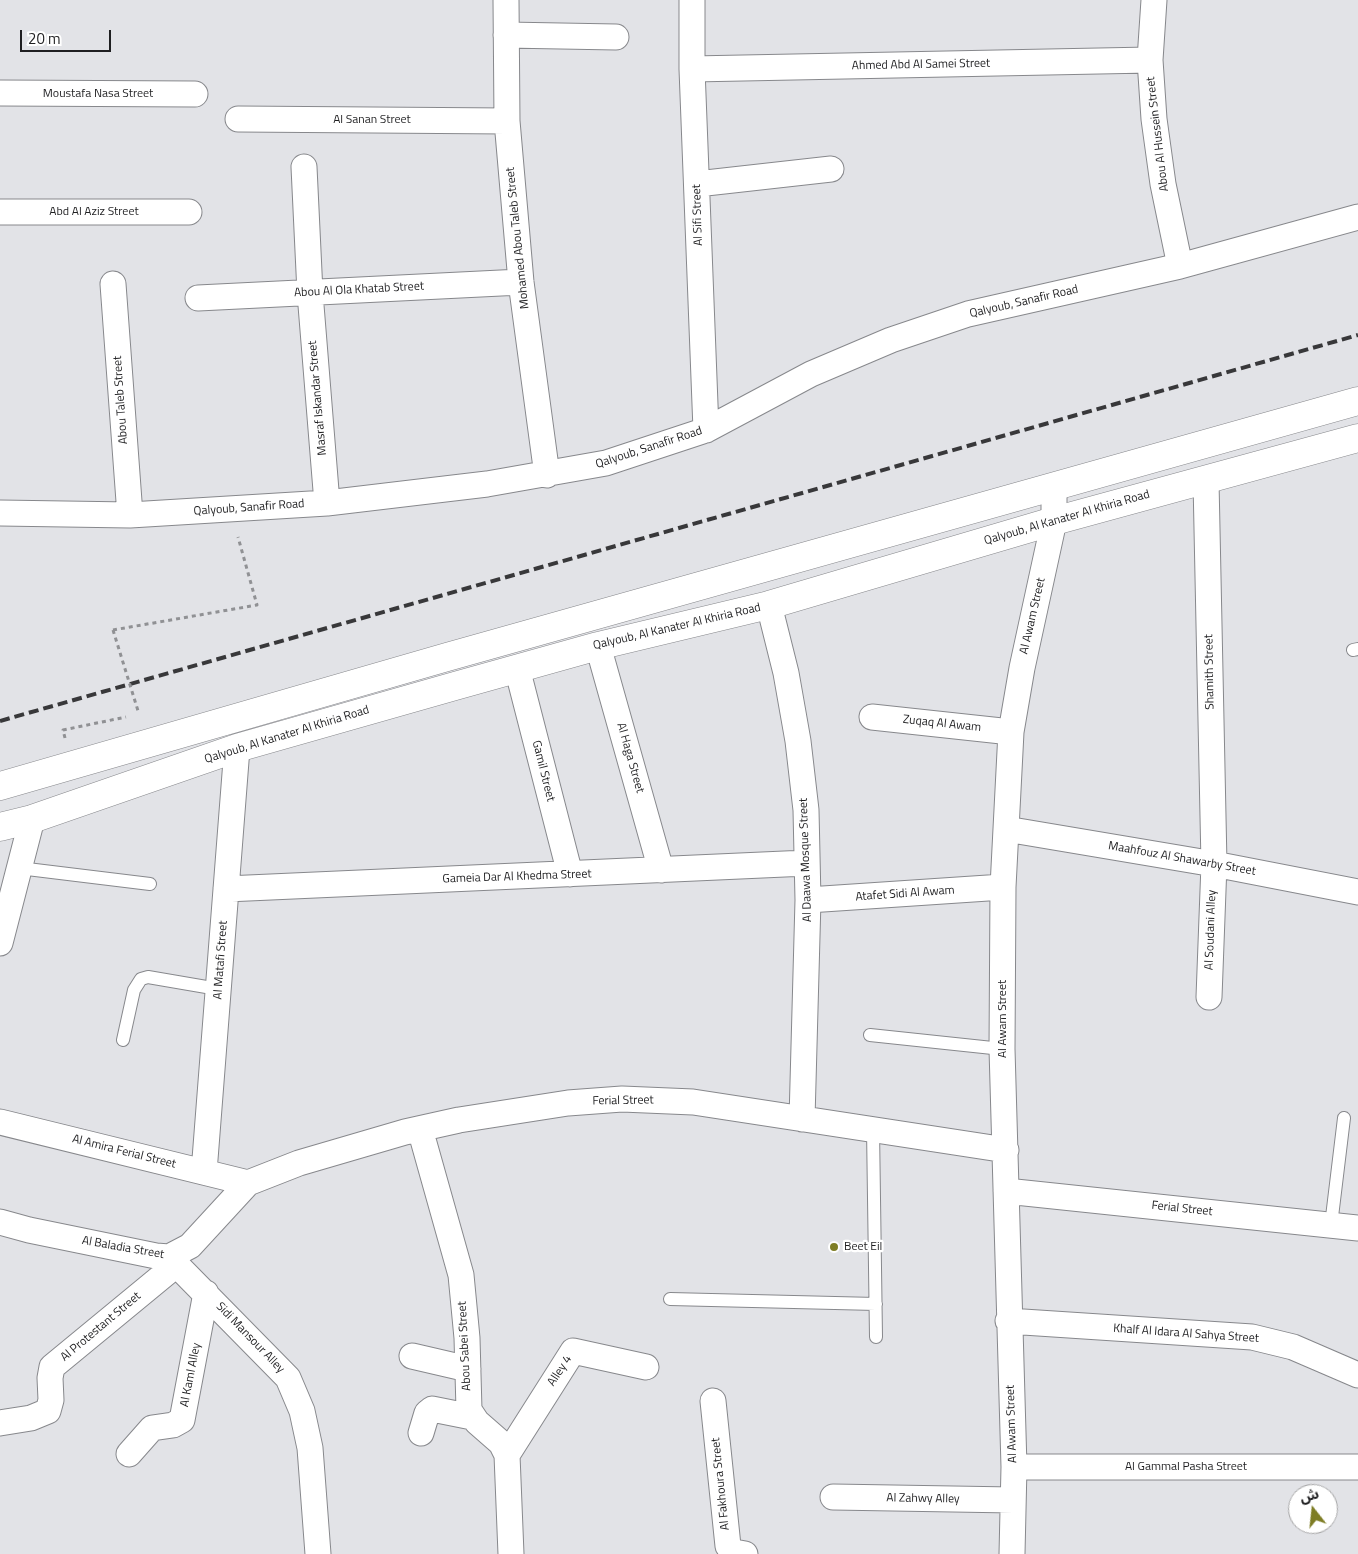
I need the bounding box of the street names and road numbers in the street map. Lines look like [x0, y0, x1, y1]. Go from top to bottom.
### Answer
street label: Ahmed Abd Al Samei Street [852, 57, 990, 73]
street label: Abou Al Hussein Street [1144, 76, 1172, 192]
street label: Moustafa Nasa Street [43, 87, 153, 101]
street label: Al Sanan Street [333, 113, 411, 127]
street label: Mohamed Abou Taleb Street [503, 166, 533, 310]
street label: Al Sifi Street [690, 184, 706, 246]
street label: Abd Al Aziz Street [49, 205, 139, 219]
street label: Abou Al Ola Khatab Street [294, 279, 424, 301]
street label: Qalyoub, Sanafir Road [968, 282, 1080, 322]
street label: Masraf Iskandar Street [306, 340, 330, 456]
street label: Abou Taleb Street [111, 355, 131, 445]
street label: Qalyoub, Sanafir Road [594, 424, 704, 472]
street label: Qalyoub, Al Kanater Al Khiria Road [983, 487, 1151, 549]
street label: Qalyoub, Sanafir Road [193, 497, 305, 519]
street label: Al Awam Street [1017, 576, 1049, 656]
street label: Qalyoub, Al Kanater Al Khiria Road [592, 601, 762, 653]
street label: Shamith Street [1202, 634, 1218, 710]
street label: Qalyoub, Al Kanater Al Khiria Road [203, 703, 371, 767]
street label: Zuqaq Al Awam [902, 713, 982, 735]
street label: Al Haga Street [613, 721, 647, 795]
street label: Gamil Street [528, 739, 558, 803]
street label: Al Daawa Mosque Street [797, 798, 815, 922]
street label: Maahfouz Al Shawarby Street [1107, 839, 1257, 879]
street label: Gameia Dar Al Khedma Street [442, 867, 592, 887]
street label: Atafet Sidi Al Awam [855, 883, 955, 905]
street label: Al Soudani Alley [1202, 890, 1220, 970]
street label: Al Matafi Street [211, 920, 231, 1000]
street label: Al Awam Street [996, 980, 1010, 1058]
street label: Ferial Street [592, 1093, 654, 1109]
street label: Al Amira Ferial Street [71, 1132, 177, 1172]
street label: Ferial Street [1151, 1199, 1213, 1219]
street label: Al Baladia Street [81, 1234, 165, 1262]
street label: Al Protestant Street [58, 1289, 144, 1365]
street label: Sidi Mansour Alley [213, 1300, 287, 1376]
street label: Abou Sabei Street [455, 1301, 475, 1391]
street label: Khalf Al Idara Al Sahya Street [1113, 1322, 1259, 1346]
street label: Al Kaml Alley [178, 1342, 204, 1408]
street label: Alley 4 [545, 1353, 575, 1389]
street label: Al Awam Street [1003, 1385, 1021, 1463]
street label: Al Fakhoura Street [709, 1437, 733, 1531]
street label: Al Gammal Pasha Street [1125, 1460, 1247, 1474]
street label: Al Zahwy Alley [886, 1491, 960, 1507]

